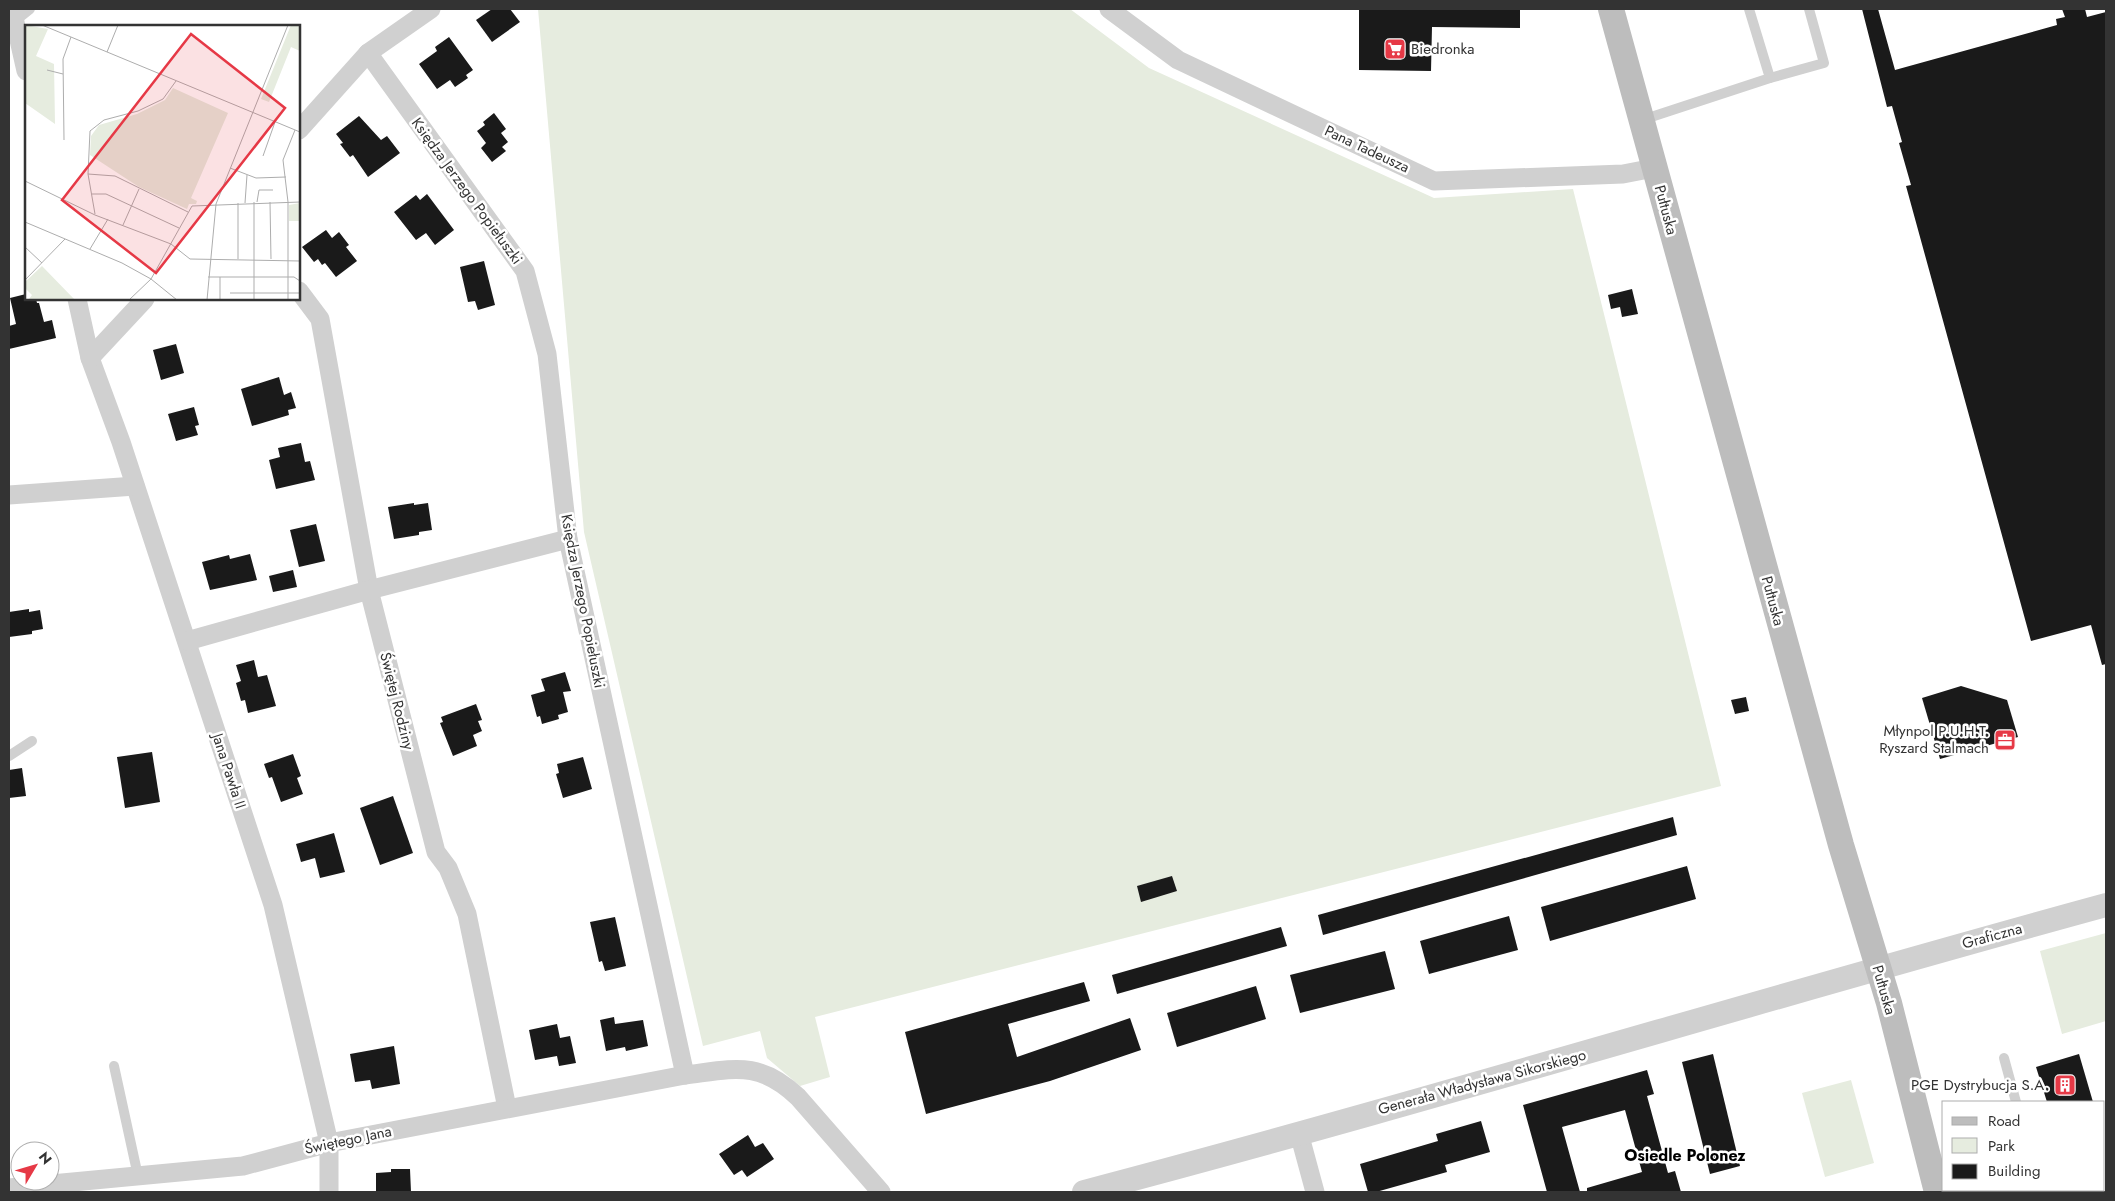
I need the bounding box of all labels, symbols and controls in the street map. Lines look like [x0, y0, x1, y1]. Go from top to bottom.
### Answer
inset map [25, 25, 300, 300]
supermarket icon: Biedronka [1383, 37, 1407, 61]
place label: Biedronka [1411, 38, 1474, 60]
street label: Księdza Jerzego Popiełuszki [406, 113, 528, 269]
street label: Pana Tadeusza [1321, 120, 1413, 178]
street label: Pułtuska [1649, 183, 1683, 237]
street label: Księdza Jerzego Popiełuszki [555, 512, 611, 690]
street label: Pułtuska [1756, 574, 1790, 628]
street label: Świętej Rodziny [374, 650, 420, 753]
place label: Młynpol P.U.H.T. Ryszard Stalmach [1879, 720, 1989, 759]
office icon: Młynpol P.U.H.T. Ryszard Stalmach [1993, 728, 2017, 752]
street label: Jana Pawła II [206, 729, 252, 812]
street label: Graficzna [1960, 917, 2024, 955]
street label: Pułtuska [1866, 963, 1902, 1017]
street label: Generała Władysława Sikorskiego [1376, 1044, 1588, 1120]
building icon: PGE Dystrybucja S.A. [2053, 1073, 2077, 1097]
place label: PGE Dystrybucja S.A. [1911, 1074, 2049, 1096]
legend [1942, 1101, 2105, 1191]
text: Road [1988, 1110, 2020, 1132]
street label: Świętego Jana [302, 1120, 394, 1160]
text: Park [1988, 1135, 2015, 1157]
north arrow [10, 1141, 60, 1191]
district label: Osiedle Polonez [1624, 1144, 1746, 1167]
text: N [34, 1147, 57, 1169]
text: Building [1988, 1160, 2040, 1182]

